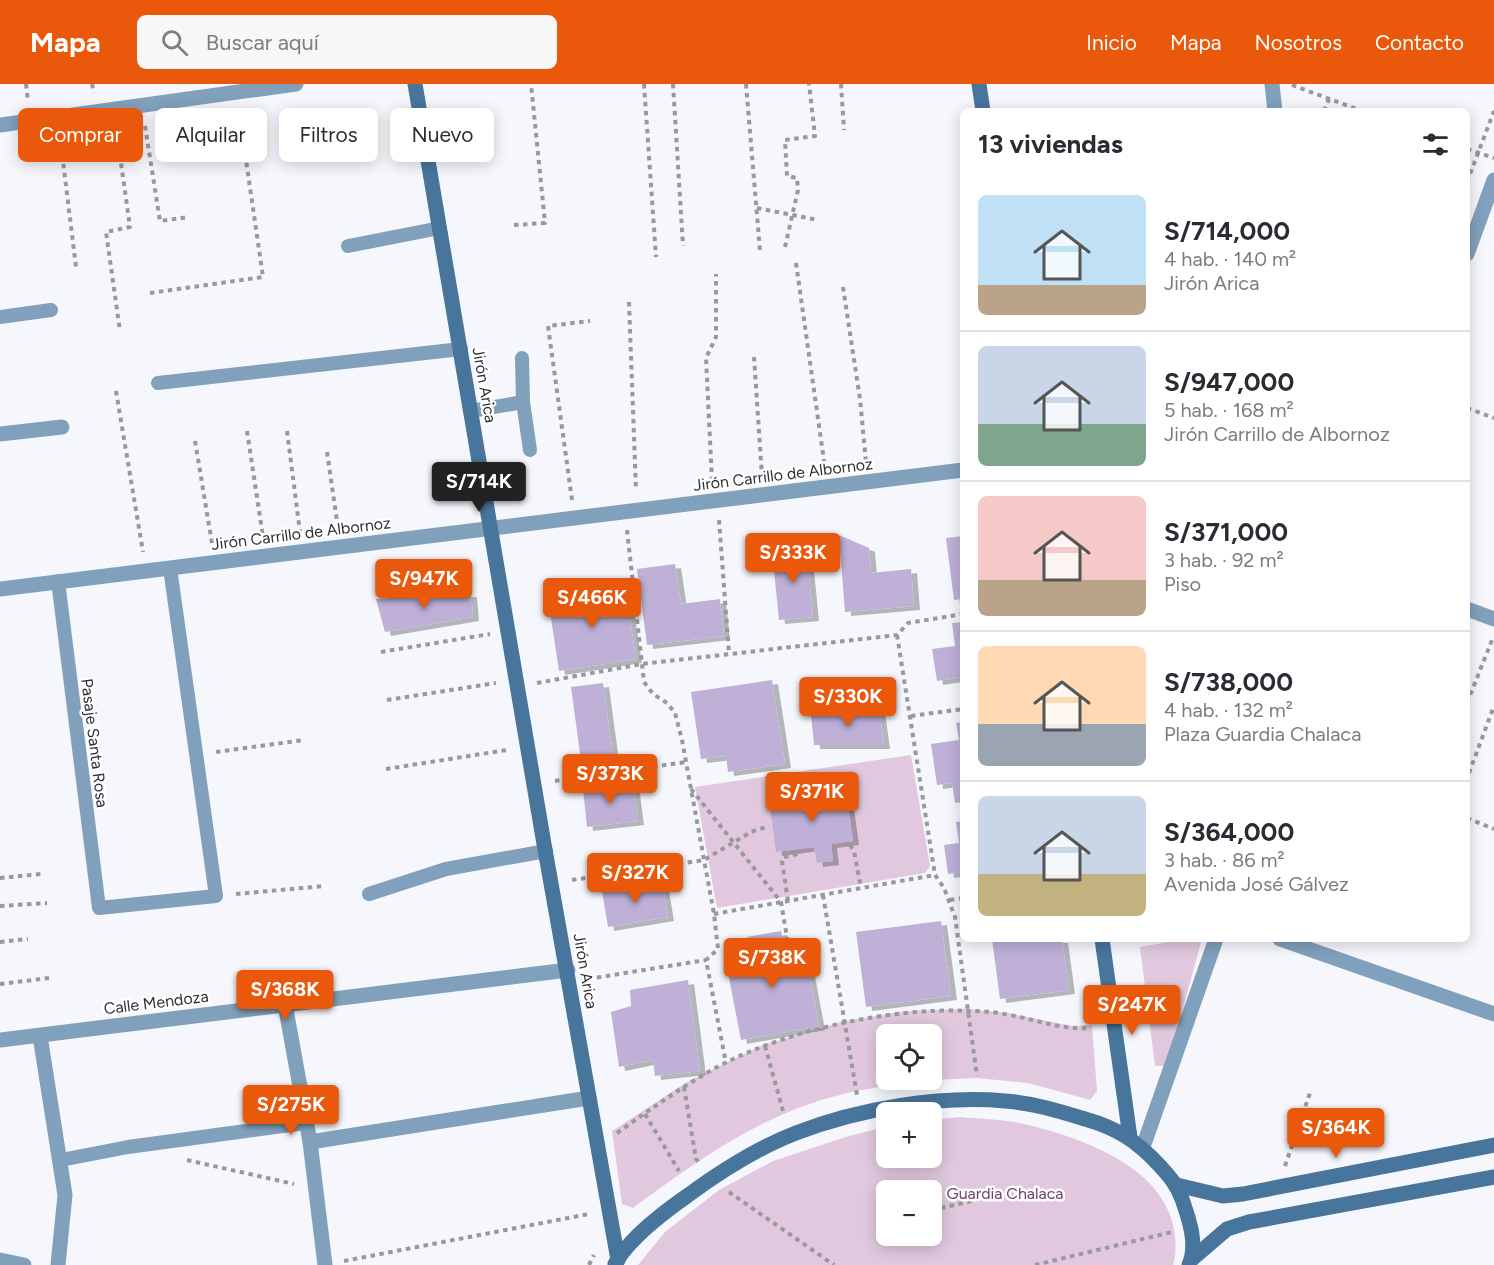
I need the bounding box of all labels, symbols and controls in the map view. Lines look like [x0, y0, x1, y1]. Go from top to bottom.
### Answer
search box [137, 15, 557, 69]
text: Mapa [30, 25, 101, 59]
icon: search [158, 26, 191, 59]
text: Buscar aquí [206, 29, 319, 56]
text: Inicio [1086, 30, 1137, 55]
text: Mapa [1170, 30, 1222, 55]
text: Nosotros [1255, 30, 1342, 55]
text: Contacto [1375, 30, 1464, 55]
chip: Comprar [18, 108, 143, 162]
chip: Alquilar [155, 108, 267, 162]
chip: Filtros [279, 108, 378, 162]
chip: Nuevo [390, 108, 494, 162]
text: 13 viviendas [978, 128, 1123, 160]
icon: filters [1419, 128, 1452, 161]
text: S/714,000 [1164, 215, 1290, 247]
icon: home [1026, 219, 1098, 291]
text: 4 hab. · 140 m² [1164, 247, 1296, 271]
text: Jirón Arica [1164, 271, 1259, 295]
street label: Jirón Arica [469, 346, 500, 424]
text: S/947,000 [1164, 366, 1294, 398]
icon: home [1026, 370, 1098, 442]
text: 5 hab. · 168 m² [1164, 398, 1294, 422]
text: Jirón Carrillo de Albornoz [1164, 422, 1390, 446]
street label: Jirón Carrillo de Albornoz [692, 454, 874, 495]
pin: S/714K [430, 462, 528, 513]
text: S/714K [446, 469, 512, 493]
street label: Jirón Carrillo de Albornoz [210, 513, 392, 554]
text: S/371,000 [1164, 516, 1288, 548]
icon: home [1026, 520, 1098, 592]
pin: S/333K [744, 533, 842, 584]
text: S/333K [759, 540, 827, 564]
text: 3 hab. · 92 m² [1164, 548, 1284, 572]
pin: S/947K [375, 559, 473, 610]
text: S/947K [389, 566, 459, 590]
text: Piso [1164, 572, 1201, 596]
pin: S/466K [543, 578, 641, 629]
text: S/466K [557, 585, 627, 609]
text: S/738,000 [1164, 666, 1293, 698]
icon: home [1026, 670, 1098, 742]
street label: Pasaje Santa Rosa [77, 677, 112, 809]
pin: S/330K [799, 677, 897, 728]
text: S/330K [813, 684, 883, 708]
text: 4 hab. · 132 m² [1164, 698, 1293, 722]
text: Plaza Guardia Chalaca [1164, 722, 1361, 746]
pin: S/373K [561, 754, 659, 805]
text: S/373K [576, 761, 644, 785]
pin: S/371K [763, 772, 861, 823]
text: S/371K [780, 779, 844, 803]
text: S/364,000 [1164, 816, 1294, 848]
icon: home [1026, 820, 1098, 892]
text: 3 hab. · 86 m² [1164, 848, 1285, 872]
pin: S/327K [586, 853, 684, 904]
text: S/327K [601, 860, 669, 884]
text: Avenida José Gálvez [1164, 872, 1349, 896]
street label: Jirón Arica [570, 932, 601, 1010]
pin: S/738K [723, 938, 821, 989]
text: S/738K [738, 945, 806, 969]
pin: S/368K [236, 970, 334, 1021]
text: S/368K [250, 977, 320, 1001]
pin: S/247K [1083, 985, 1181, 1036]
street label: Calle Mendoza [103, 987, 209, 1018]
text: S/247K [1097, 992, 1167, 1016]
map controls [876, 1024, 942, 1246]
button: locate [876, 1024, 942, 1090]
pin: S/275K [242, 1085, 340, 1136]
text: S/275K [257, 1092, 325, 1116]
button: + [876, 1102, 942, 1168]
pin: S/364K [1287, 1108, 1385, 1159]
text: S/364K [1301, 1115, 1371, 1139]
button: − [876, 1180, 942, 1246]
park label: Guardia Chalaca [947, 1184, 1063, 1203]

